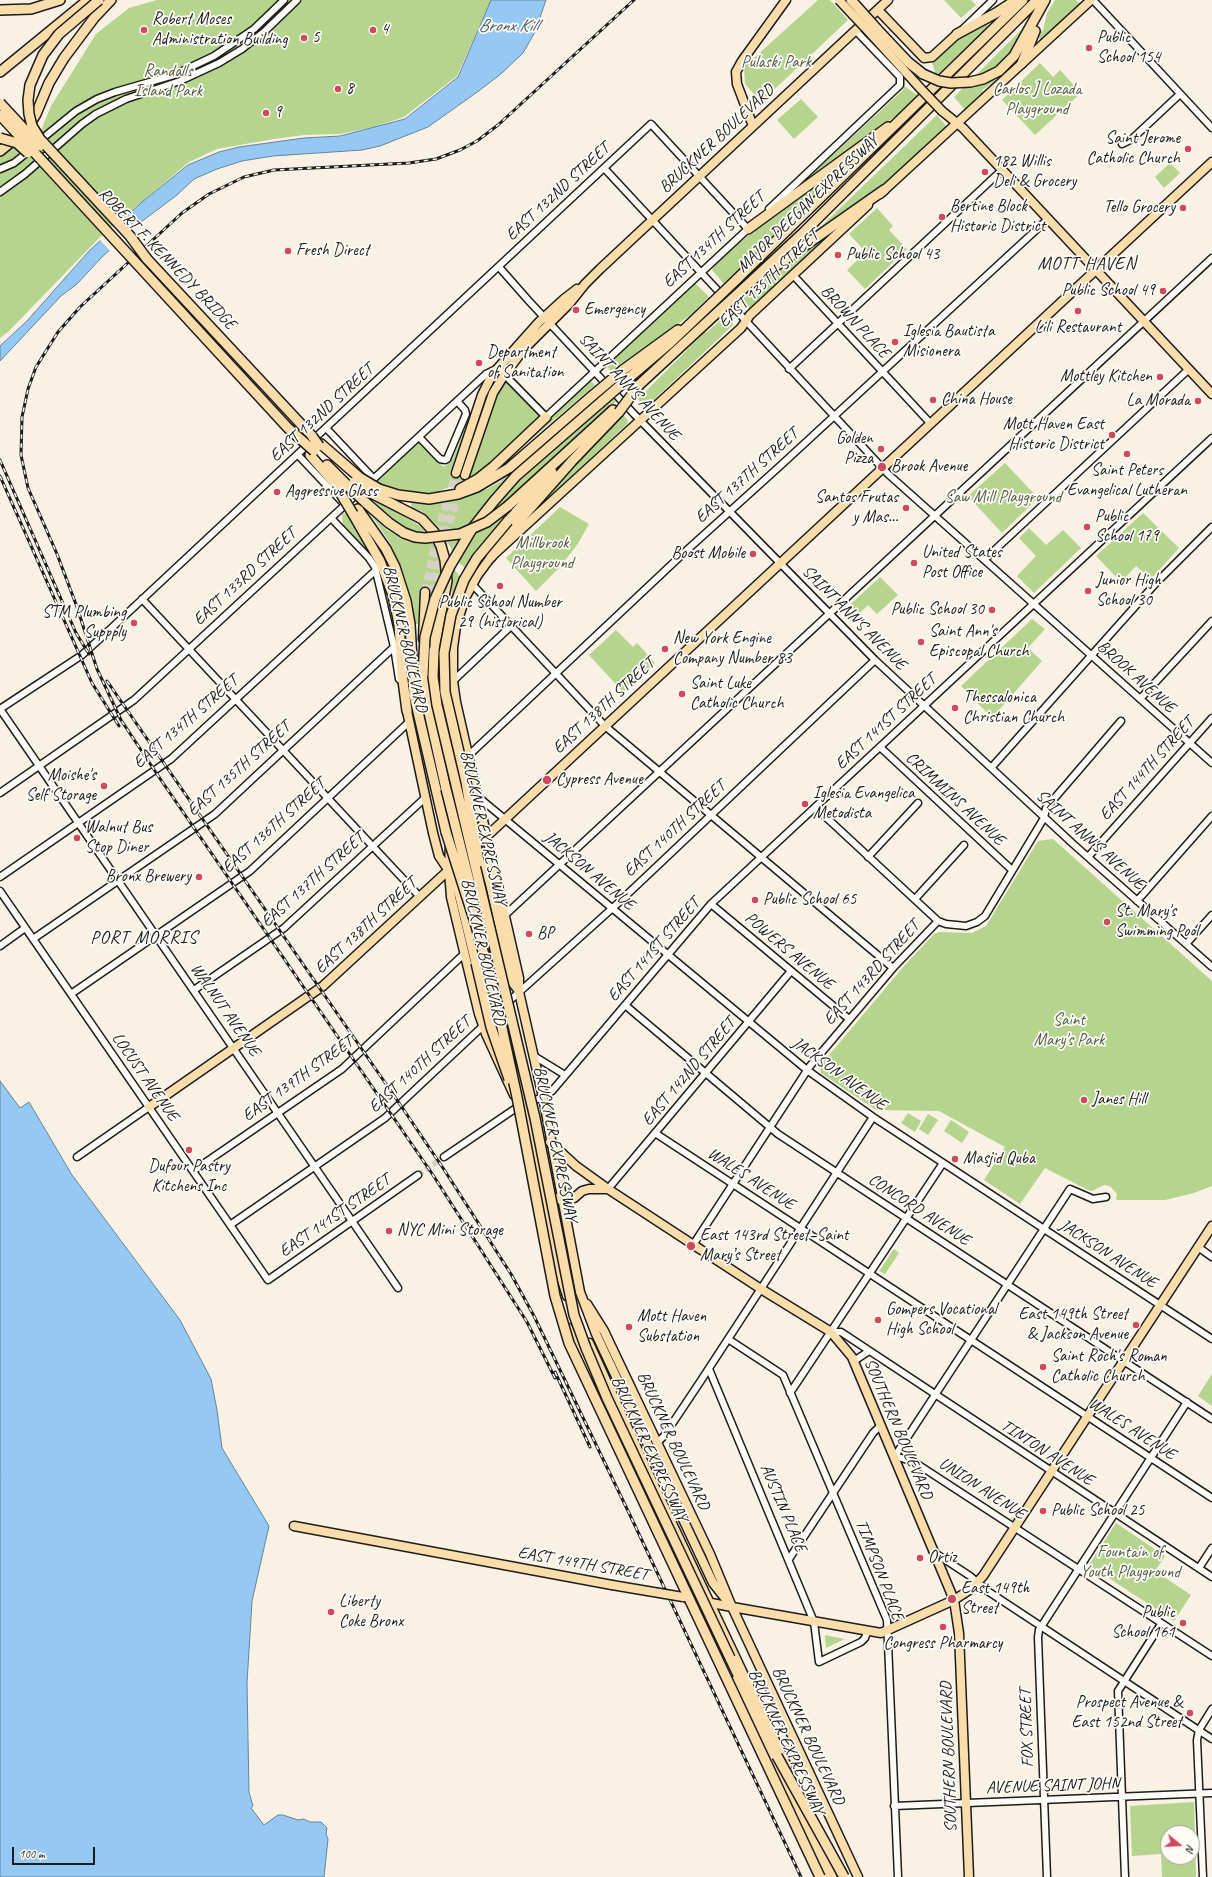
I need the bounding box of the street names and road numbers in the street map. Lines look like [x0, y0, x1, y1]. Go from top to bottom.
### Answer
street label: BRUCKNER BOULEVARD [655, 80, 779, 198]
street label: MAJOR DEEGAN EXPRESSWAY [733, 131, 883, 277]
street label: EAST 132ND STREET [502, 139, 614, 245]
street label: ROBERT F. KENNEDY BRIDGE [94, 184, 240, 334]
street label: EAST 134TH STREET [659, 188, 769, 292]
street label: EAST 135TH STREET [714, 226, 824, 332]
street label: BROWN PLACE [816, 281, 894, 363]
street label: SAINT ANN'S AVENUE [574, 329, 684, 445]
street label: EAST 132ND STREET [266, 360, 378, 466]
street label: EAST 137TH STREET [691, 424, 803, 528]
street label: EAST 133RD STREET [189, 524, 301, 630]
street label: SAINT ANN'S AVENUE [797, 561, 911, 675]
street label: BRUCKNER BOULEVARD [378, 564, 432, 714]
street label: BROOK AVENUE [1093, 636, 1179, 718]
street label: EAST 138TH STREET [549, 654, 659, 758]
street label: EAST 141ST STREET [831, 670, 941, 774]
street label: EAST 134TH STREET [129, 671, 243, 773]
street label: EAST 144TH STREET [1095, 713, 1199, 825]
street label: EAST 135TH STREET [183, 717, 295, 821]
street label: CRIMMINS AVENUE [901, 748, 1009, 850]
street label: BRUCKNER EXPRESSWAY [455, 749, 511, 907]
street label: EAST 136TH STREET [218, 774, 330, 878]
street label: EAST 140TH STREET [620, 777, 730, 881]
street label: SAINT ANN'S AVENUE [1031, 786, 1149, 894]
street label: JACKSON AVENUE [540, 827, 638, 915]
street label: EAST 137TH STREET [257, 828, 369, 932]
street label: EAST 138TH STREET [311, 874, 421, 978]
street label: BRUCKNER BOULEVARD [456, 877, 510, 1027]
street label: EAST 141ST STREET [603, 894, 705, 1006]
street label: POWERS AVENUE [740, 908, 838, 994]
street label: EAST 143RD STREET [820, 917, 924, 1029]
street label: WALNUT AVENUE [185, 960, 265, 1060]
street label: EAST 140TH STREET [365, 1013, 475, 1117]
street label: EAST 142ND STREET [638, 1014, 740, 1130]
street label: LOCUST AVENUE [107, 1029, 183, 1125]
street label: EAST 139TH STREET [239, 1032, 357, 1126]
street label: JACKSON AVENUE [788, 1033, 890, 1115]
street label: BRUCKNER EXPRESSWAY [529, 1064, 581, 1224]
street label: WALES AVENUE [704, 1143, 798, 1215]
street label: EAST 141ST STREET [276, 1170, 394, 1262]
street label: CONCORD AVENUE [864, 1170, 974, 1250]
street label: JACKSON AVENUE [1055, 1215, 1161, 1293]
street label: SOUTHERN BOULEVARD [859, 1356, 937, 1502]
street label: BRUCKNER BOULEVARD [632, 1369, 714, 1513]
street label: BRUCKNER EXPRESSWAY [606, 1373, 692, 1525]
street label: WALES AVENUE [1085, 1393, 1179, 1465]
street label: TINTON AVENUE [997, 1415, 1097, 1491]
street label: UNION AVENUE [935, 1453, 1029, 1525]
street label: AUSTIN PLACE [755, 1461, 811, 1555]
street label: TIMPSON PLACE [850, 1517, 908, 1623]
street label: EAST 149TH STREET [516, 1542, 650, 1586]
street label: BRUCKNER BOULEVARD [767, 1664, 849, 1808]
street label: BRUCKNER EXPRESSWAY [743, 1666, 829, 1818]
street label: SOUTHERN BOULEVARD [936, 1681, 962, 1833]
street label: FOX STREET [1015, 1688, 1039, 1768]
street label: AVENUE SAINT JOHN [986, 1773, 1120, 1799]

